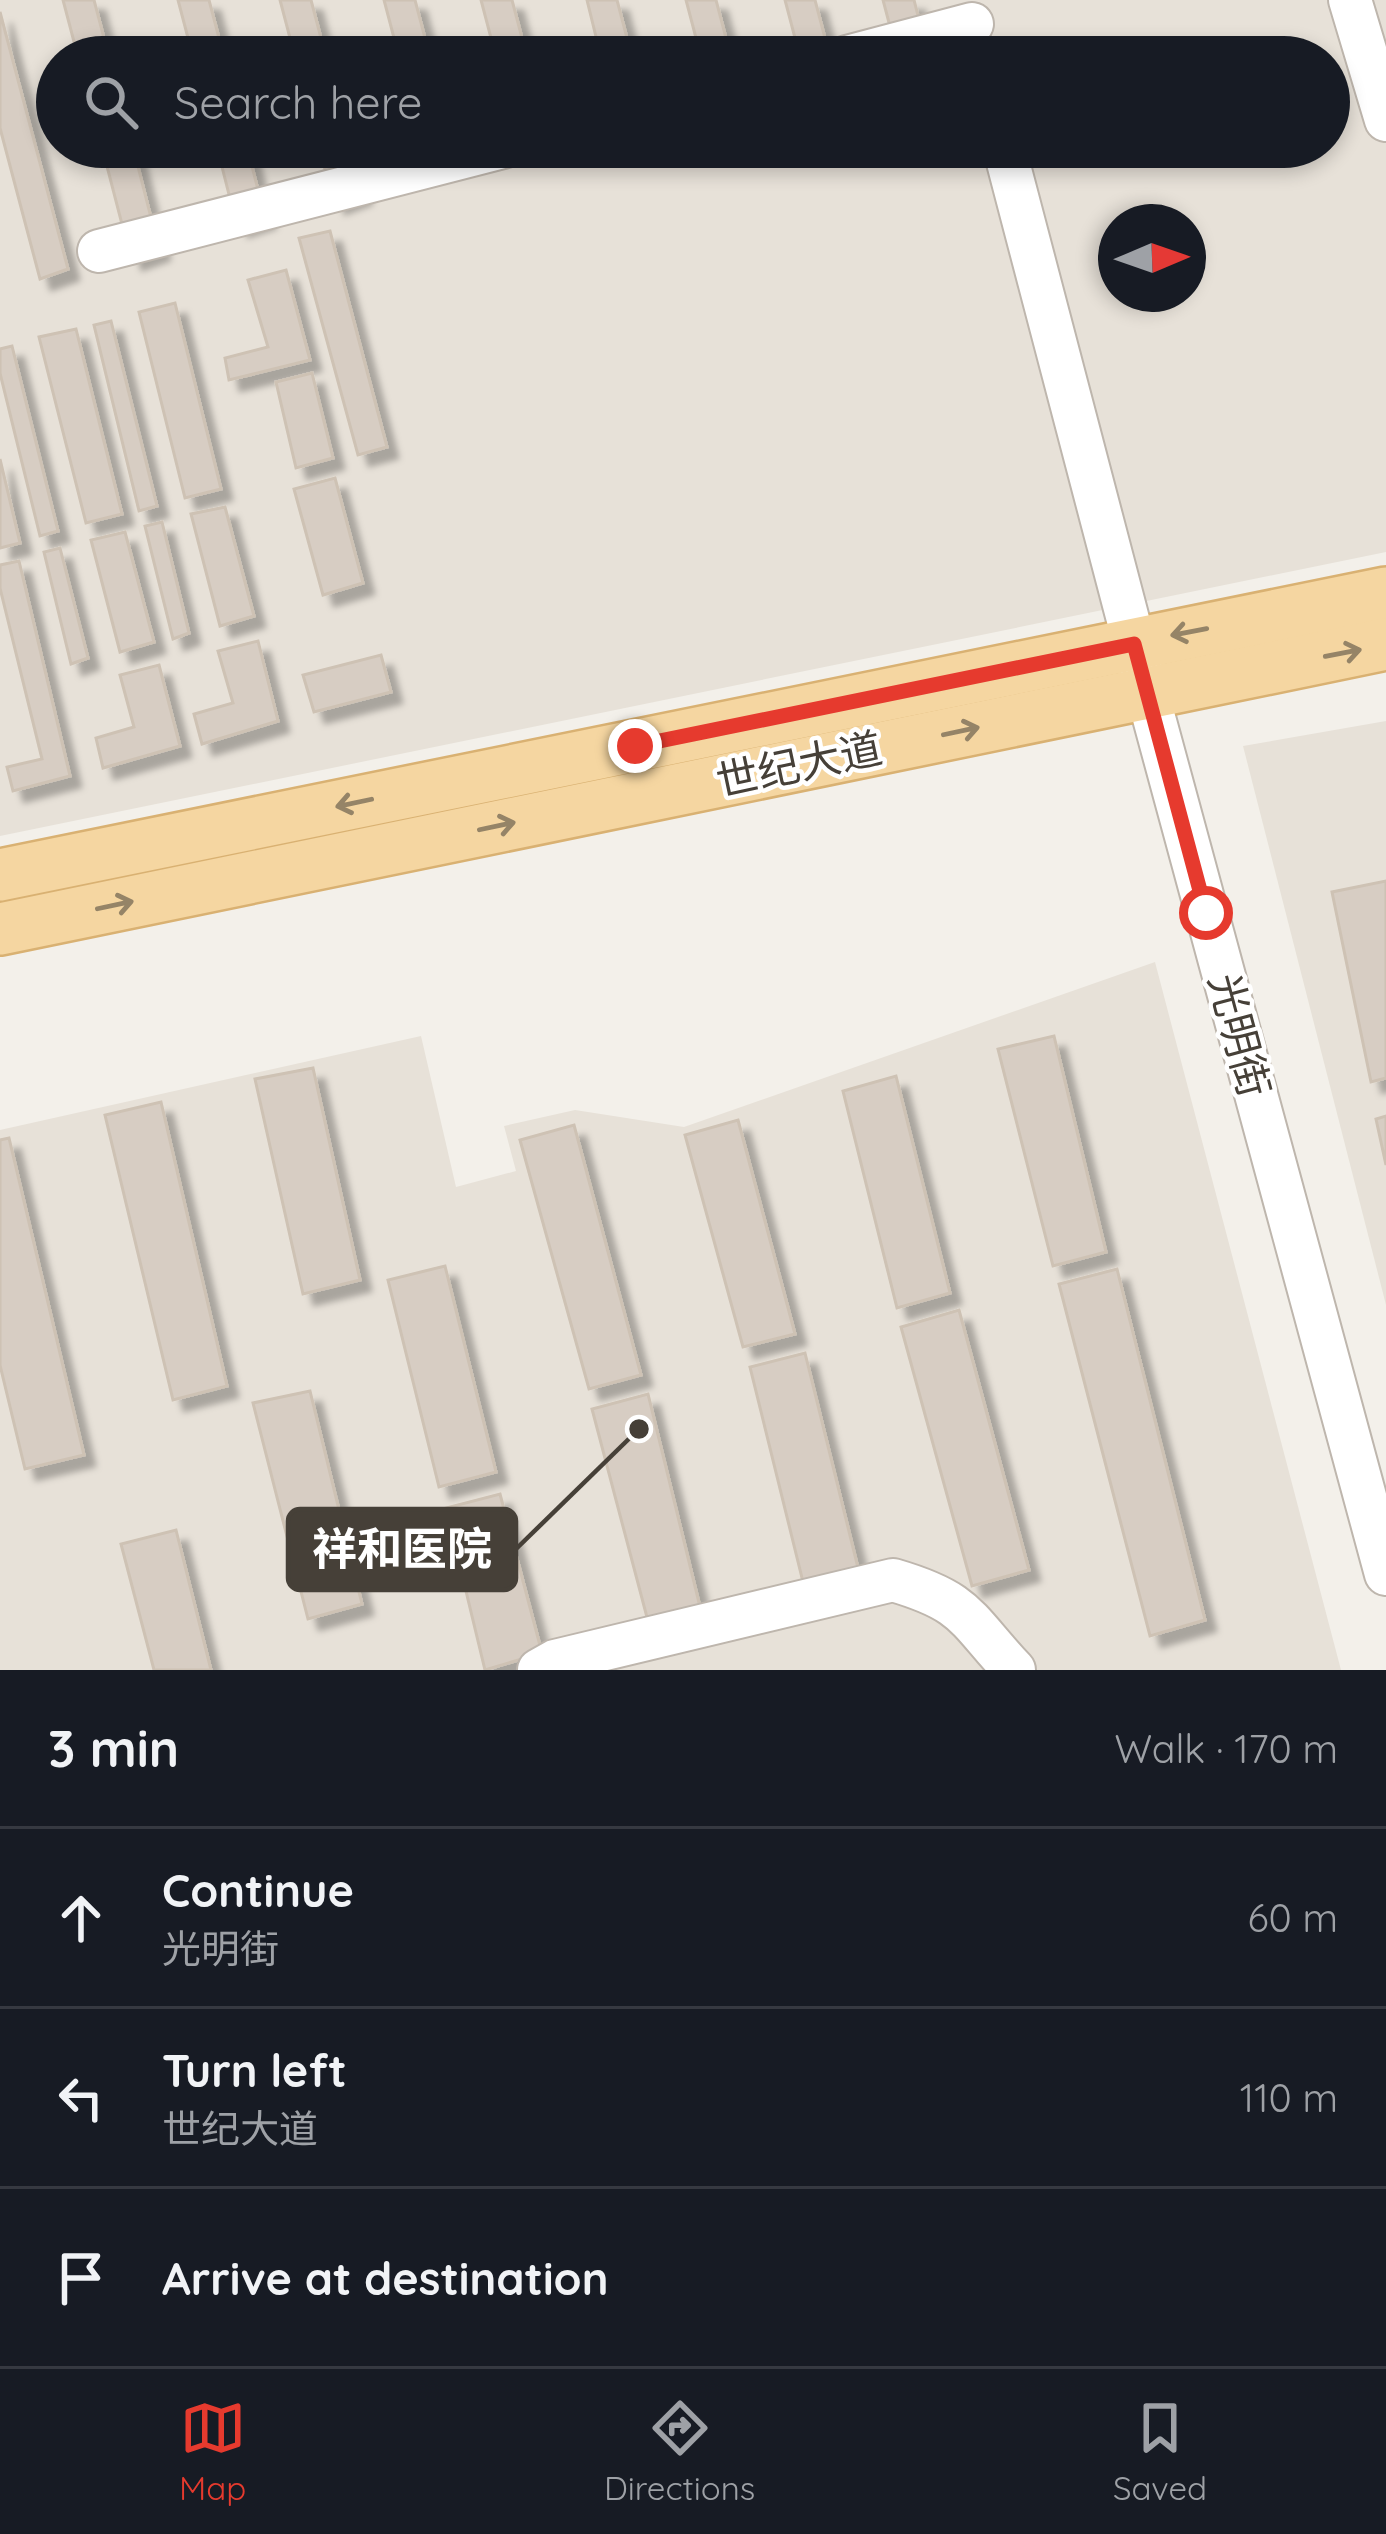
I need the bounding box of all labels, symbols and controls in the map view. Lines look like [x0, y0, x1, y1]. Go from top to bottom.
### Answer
search box [36, 36, 1350, 168]
icon: search [78, 69, 144, 135]
text: Search here [174, 74, 422, 130]
north arrow [1098, 204, 1206, 312]
one-way arrow [1170, 622, 1209, 644]
one-way arrow [1323, 641, 1362, 663]
one-way arrow [941, 718, 979, 741]
route end [608, 719, 662, 773]
street label: 世纪大道 [711, 721, 887, 807]
one-way arrow [336, 793, 375, 815]
one-way arrow [477, 814, 515, 837]
route start [1179, 886, 1233, 940]
one-way arrow [94, 893, 133, 915]
street label: 光明街 [1198, 967, 1282, 1103]
callout: 祥和医院 [288, 1509, 516, 1590]
text: 祥和医院 [312, 1520, 492, 1576]
text: 3 min [48, 1716, 179, 1780]
text: Walk · 170 m [1114, 1724, 1338, 1773]
text: Continue [162, 1862, 354, 1918]
icon: ahead [48, 1885, 114, 1951]
text: 60 m [1248, 1893, 1338, 1942]
text: 光明街 [162, 1924, 279, 1973]
text: Turn left [162, 2042, 347, 2098]
icon: left [48, 2065, 114, 2131]
text: 110 m [1240, 2073, 1338, 2122]
text: 世纪大道 [162, 2104, 318, 2153]
icon: arrive [48, 2245, 114, 2311]
text: Arrive at destination [162, 2250, 608, 2306]
tab: Map [179, 2395, 246, 2508]
tab: Directions [604, 2395, 755, 2508]
tab: Saved [1113, 2395, 1207, 2508]

